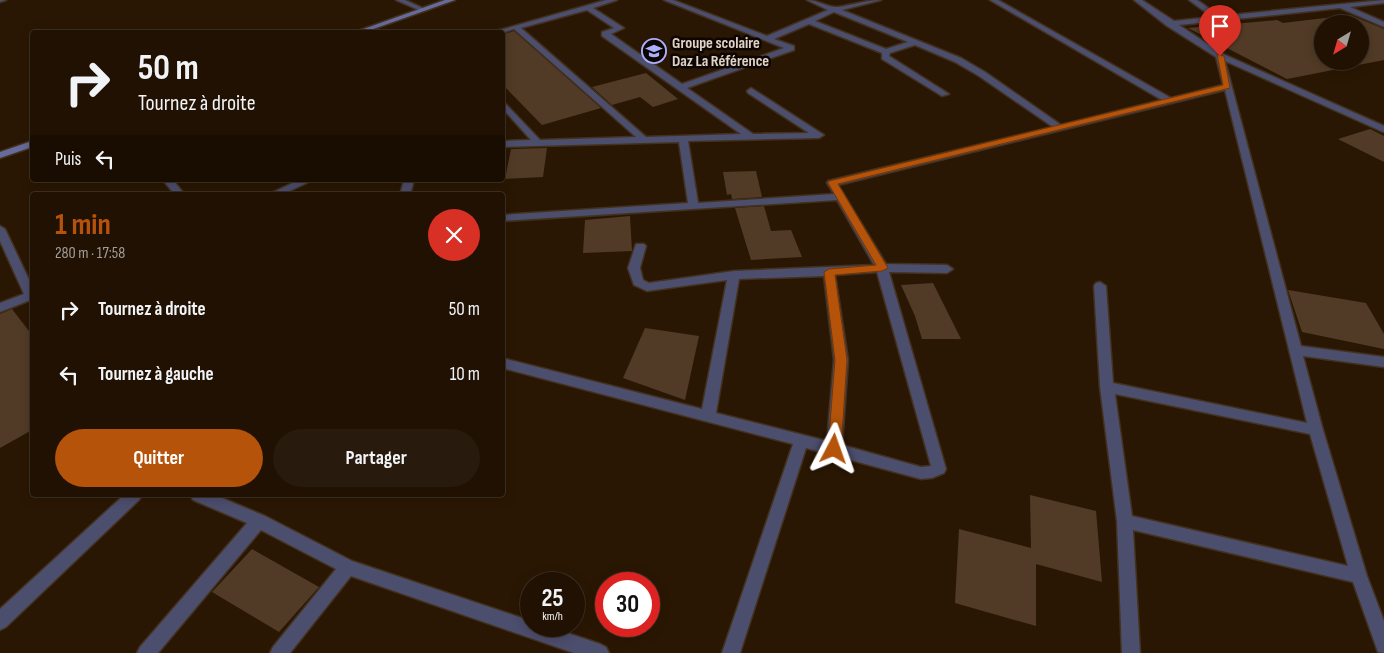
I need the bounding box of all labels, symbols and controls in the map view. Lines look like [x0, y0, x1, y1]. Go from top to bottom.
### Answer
pin [1199, 5, 1241, 56]
icon: arrive [1206, 12, 1234, 40]
north arrow [1314, 15, 1369, 70]
map controls [1314, 15, 1369, 70]
place label: Groupe scolaire Daz La Référence [672, 34, 769, 71]
school or university icon: Groupe scolaire Daz La Référence [641, 38, 667, 64]
text: 50 m [138, 47, 199, 90]
icon: right [55, 50, 120, 115]
text: Tournez à droite [138, 90, 255, 117]
icon: left [91, 145, 119, 173]
text: Puis [55, 148, 81, 171]
text: 1 min [55, 207, 111, 243]
button: close [428, 209, 480, 261]
text: 280 m · 17:58 [55, 244, 125, 263]
icon: right [55, 296, 83, 324]
text: Tournez à droite [98, 298, 206, 321]
text: 50 m [449, 298, 480, 321]
icon: left [55, 361, 83, 389]
text: Tournez à gauche [98, 363, 214, 386]
text: 10 m [450, 363, 480, 386]
position arrow [807, 422, 859, 474]
button: Quitter [55, 429, 263, 487]
button: Partager [273, 429, 480, 487]
speed limit sign: 30 [595, 572, 660, 637]
text: 25 [542, 583, 563, 614]
text: km/h [542, 609, 563, 624]

